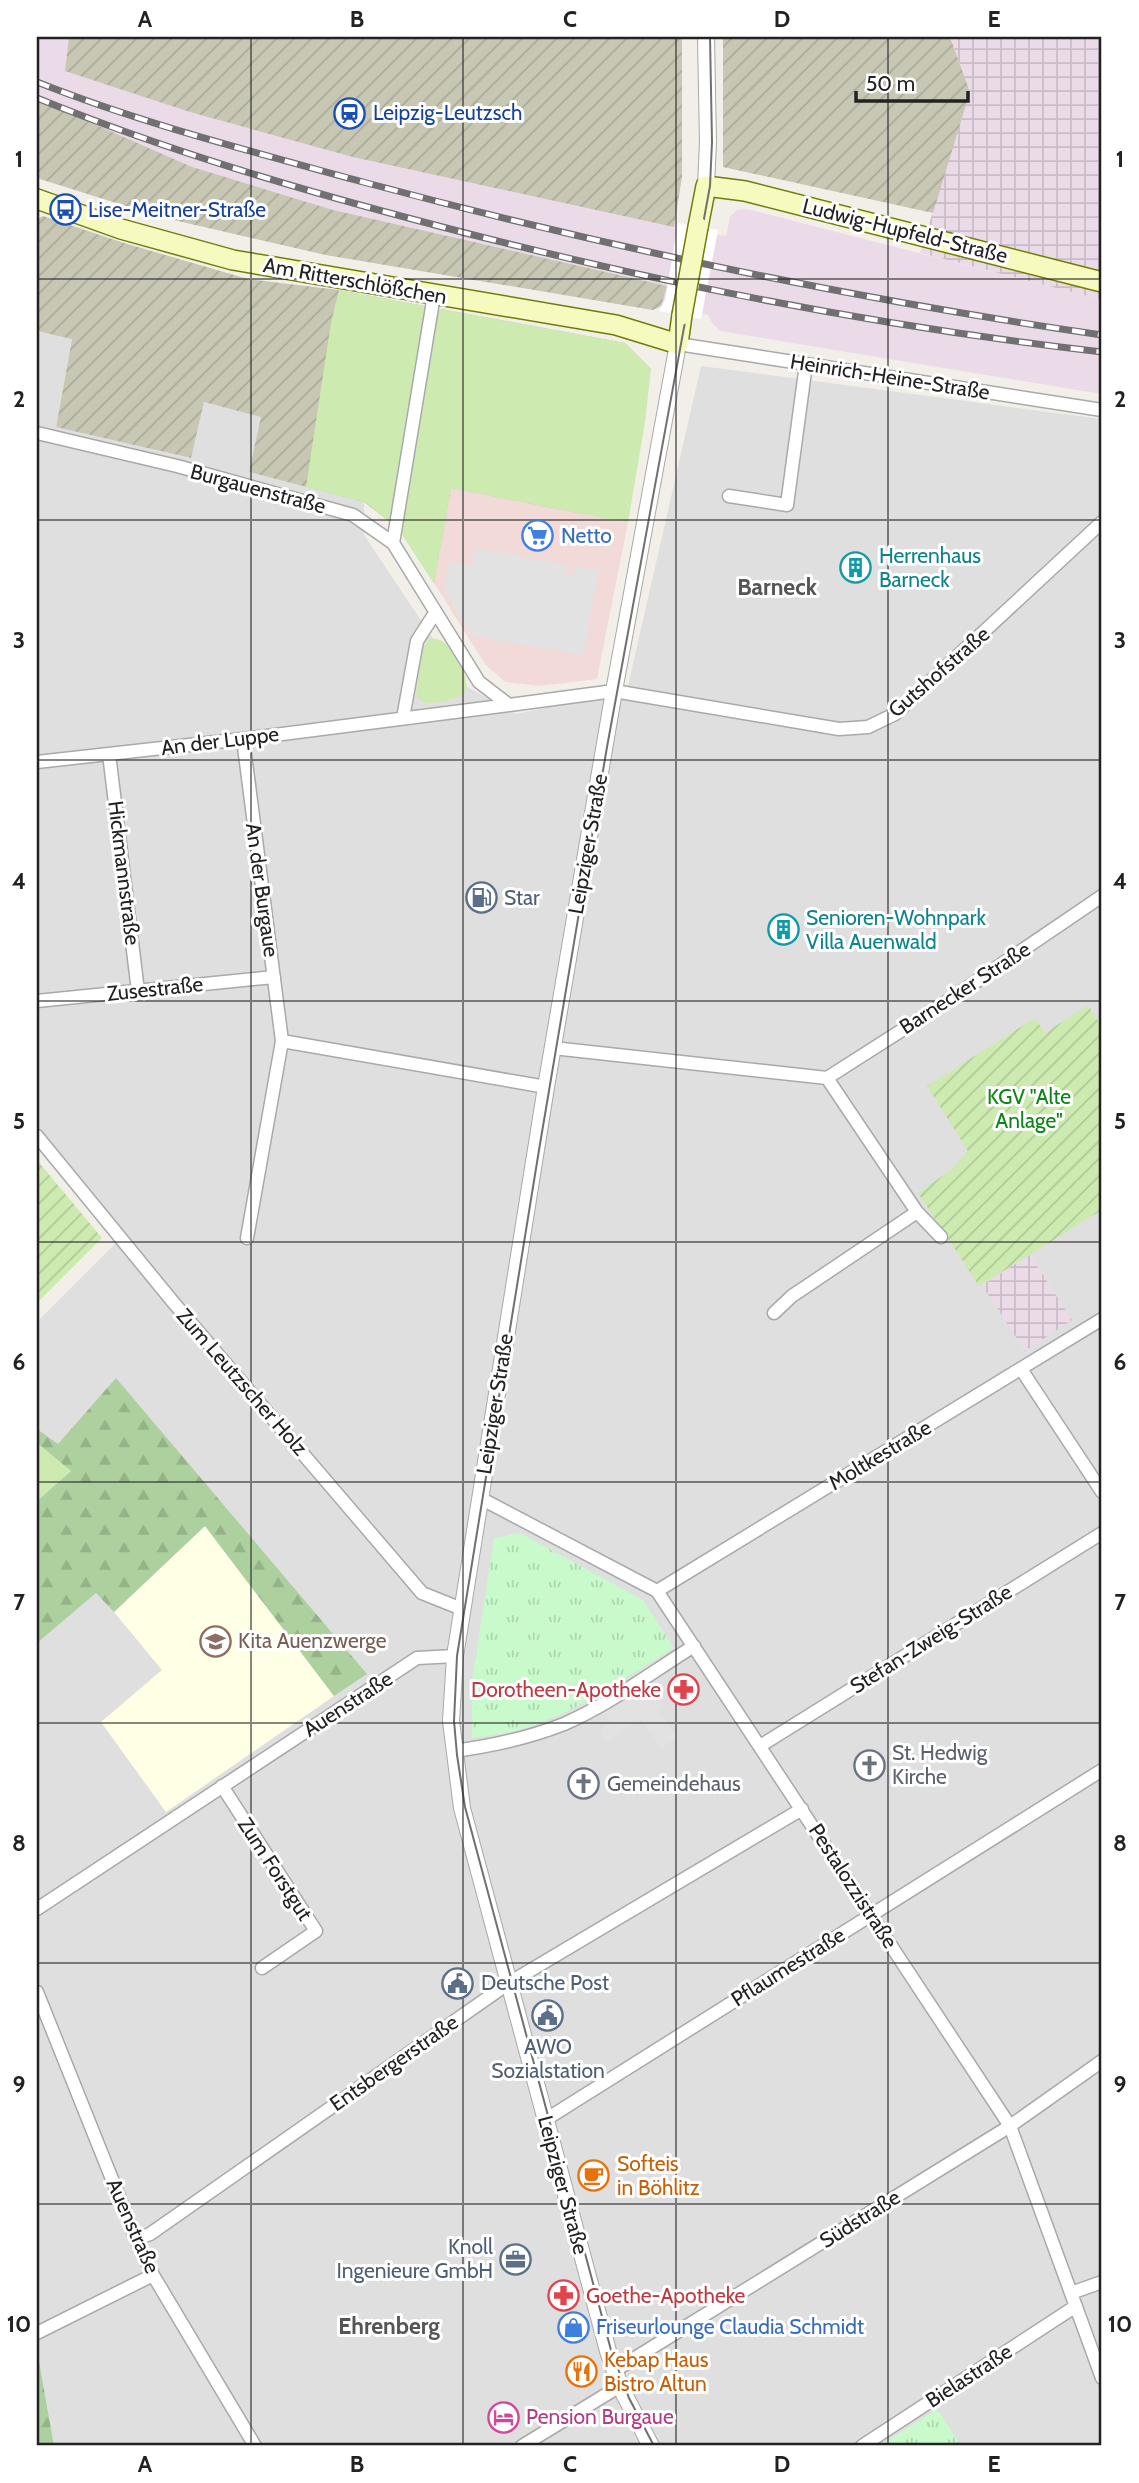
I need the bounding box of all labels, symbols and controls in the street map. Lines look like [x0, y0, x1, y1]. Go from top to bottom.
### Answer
text: A [138, 5, 153, 33]
text: B [350, 5, 364, 33]
text: C [563, 5, 577, 33]
text: D [774, 5, 790, 33]
text: E [987, 5, 1001, 33]
scale bar [856, 60, 968, 104]
text: 50 m [866, 71, 915, 96]
station icon: Leipzig-Leutzsch [333, 96, 367, 130]
place label: Leipzig-Leutzsch [373, 100, 522, 125]
text: 1 [15, 145, 23, 173]
text: 1 [1116, 145, 1124, 173]
bus stop icon: Lise-Meitner-Straße [48, 193, 82, 227]
street label: Ludwig-Hupfeld-Straße [800, 193, 1010, 268]
place label: Lise-Meitner-Straße [88, 197, 266, 222]
street label: Am Ritterschlößchen [261, 252, 449, 309]
street label: Heinrich-Heine-Straße [789, 348, 992, 405]
text: 2 [13, 385, 25, 413]
text: 2 [1114, 385, 1126, 413]
street label: Burgauenstraße [188, 458, 329, 519]
supermarket icon: Netto [521, 519, 555, 553]
place label: Netto [561, 523, 612, 548]
place label: Herrenhaus Barneck [879, 543, 981, 592]
building icon: Herrenhaus Barneck [839, 551, 873, 585]
district label: Barneck [737, 573, 818, 601]
street label: Gutshofstraße [883, 621, 994, 722]
text: 3 [13, 626, 25, 654]
text: 3 [1114, 626, 1126, 654]
street label: An der Luppe [160, 721, 281, 760]
street label: Leipziger Straße [563, 771, 612, 916]
street label: Hickmannstraße [103, 799, 146, 947]
street label: An der Burgaue [241, 821, 284, 959]
text: 4 [12, 867, 26, 895]
text: 4 [1113, 867, 1127, 895]
fuel station icon: Star [464, 881, 498, 915]
place label: Star [504, 885, 540, 910]
place label: Senioren-Wohnpark Villa Auenwald [806, 905, 986, 954]
building icon: Senioren-Wohnpark Villa Auenwald [766, 913, 800, 947]
street label: Barnecker Straße [895, 936, 1035, 1039]
street label: Zusestraße [106, 971, 204, 1006]
park label: KGV "Alte Anlage" [987, 1084, 1071, 1133]
text: 5 [13, 1107, 25, 1135]
text: 5 [1114, 1107, 1126, 1135]
street label: Zum Leutzscher Holz [172, 1303, 313, 1460]
street label: Leipziger Straße [471, 1331, 518, 1476]
text: 6 [13, 1348, 25, 1376]
text: 6 [1114, 1348, 1126, 1376]
street label: Moltkestraße [824, 1414, 936, 1495]
street label: Stefan-Zweig-Straße [845, 1579, 1016, 1698]
text: 7 [13, 1588, 25, 1616]
text: 7 [1114, 1588, 1126, 1616]
school or university icon: Kita Auenzwerge [198, 1624, 232, 1658]
place label: Kita Auenzwerge [238, 1628, 387, 1653]
street label: Auenstraße [298, 1665, 397, 1742]
pharmacy icon: Dorotheen-Apotheke [667, 1673, 701, 1707]
place label: Dorotheen-Apotheke [471, 1677, 661, 1702]
place label: St. Hedwig Kirche [892, 1740, 988, 1789]
church icon: St. Hedwig Kirche [852, 1748, 886, 1782]
church icon: Gemeindehaus [567, 1767, 601, 1801]
place label: Gemeindehaus [607, 1771, 741, 1796]
street label: Zum Forstgut [233, 1813, 318, 1925]
street label: Pestalozzistraße [804, 1819, 903, 1953]
text: 8 [12, 1829, 26, 1857]
text: 8 [1113, 1829, 1127, 1857]
street label: Pflaumestraße [726, 1922, 849, 2011]
public building icon: Deutsche Post [441, 1966, 475, 2000]
place label: Deutsche Post [481, 1970, 609, 1995]
public building icon: AWO Sozialstation [531, 1998, 565, 2032]
street label: Entsbergerstraße [325, 2009, 463, 2116]
place label: AWO Sozialstation [491, 2034, 605, 2083]
text: 9 [13, 2070, 25, 2098]
text: 9 [1114, 2070, 1126, 2098]
street label: Leipziger Straße [533, 2113, 594, 2257]
place label: Softeis in Böhlitz [617, 2151, 700, 2200]
cafe icon: Softeis in Böhlitz [577, 2159, 611, 2193]
street label: Auenstraße [101, 2174, 166, 2277]
street label: Südstraße [815, 2184, 905, 2253]
place label: Knoll Ingenieure GmbH [337, 2234, 493, 2283]
office icon: Knoll Ingenieure GmbH [499, 2242, 533, 2276]
pharmacy icon: Goethe-Apotheke [546, 2279, 580, 2313]
place label: Goethe-Apotheke [586, 2283, 746, 2308]
text: 10 [7, 2310, 31, 2338]
shop icon: Friseurlounge Claudia Schmidt [556, 2310, 590, 2344]
text: 10 [1108, 2310, 1132, 2338]
district label: Ehrenberg [338, 2312, 440, 2340]
place label: Friseurlounge Claudia Schmidt [596, 2314, 864, 2339]
street label: Bielastraße [921, 2338, 1017, 2413]
place label: Kebap Haus Bistro Altun [604, 2347, 709, 2396]
restaurant icon: Kebap Haus Bistro Altun [564, 2355, 598, 2389]
hotel icon: Pension Burgaue [486, 2400, 520, 2434]
place label: Pension Burgaue [526, 2404, 674, 2429]
text: A [138, 2450, 153, 2478]
text: B [350, 2450, 364, 2478]
text: C [563, 2450, 577, 2478]
text: D [774, 2450, 790, 2478]
text: E [987, 2450, 1001, 2478]

